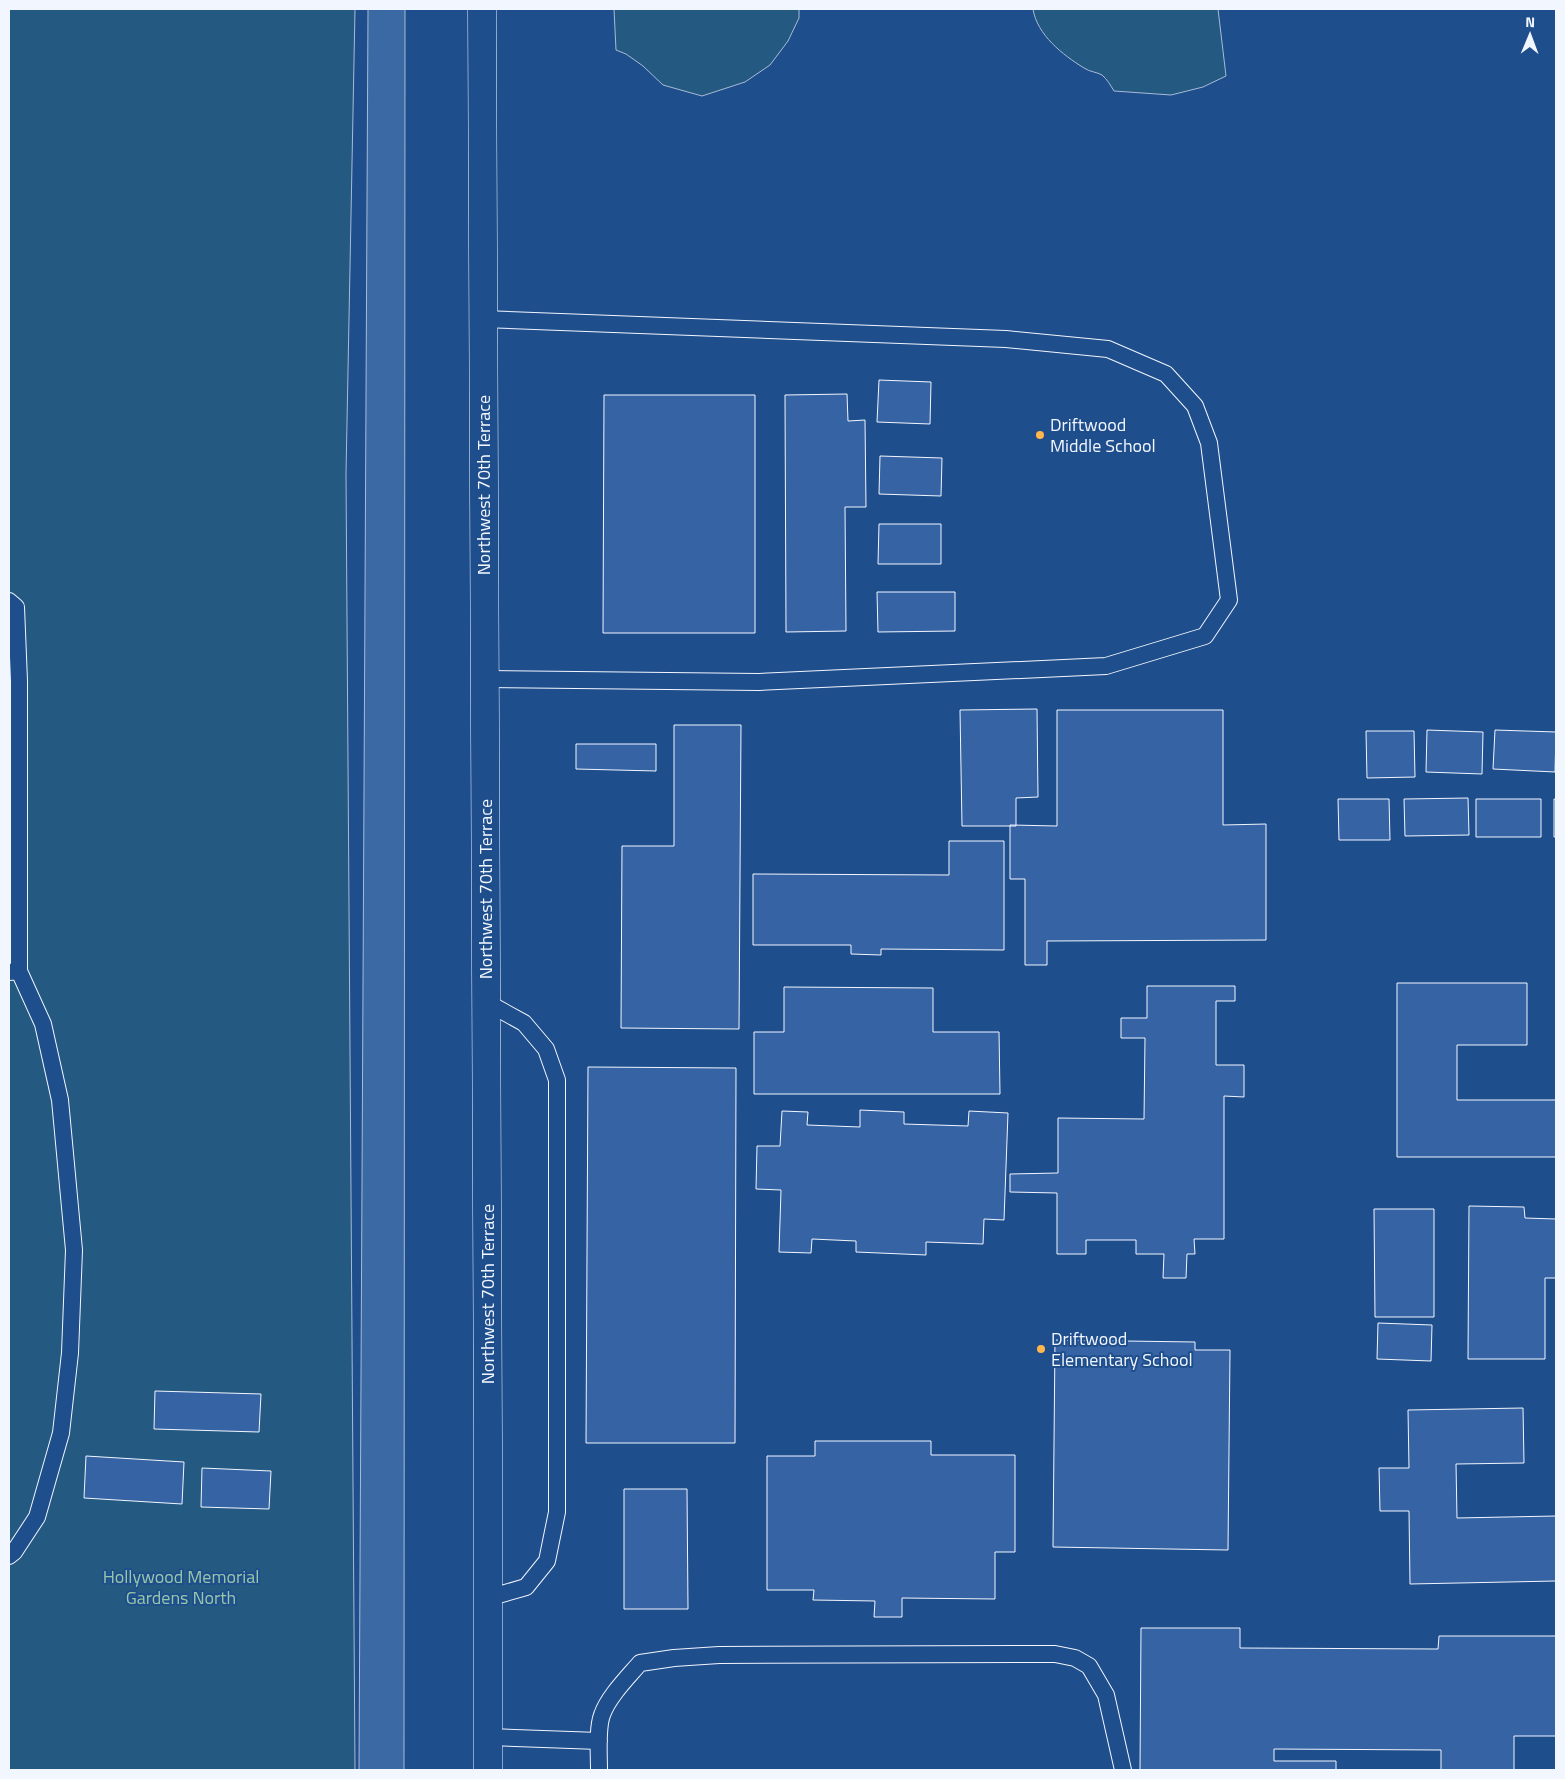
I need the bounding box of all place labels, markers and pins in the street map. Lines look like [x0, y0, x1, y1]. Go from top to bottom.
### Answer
place label: Driftwood Middle School [1050, 411, 1156, 459]
marker: Driftwood Middle School [1034, 429, 1046, 441]
place label: Driftwood Elementary School [1051, 1325, 1193, 1373]
marker: Driftwood Elementary School [1035, 1343, 1047, 1355]

